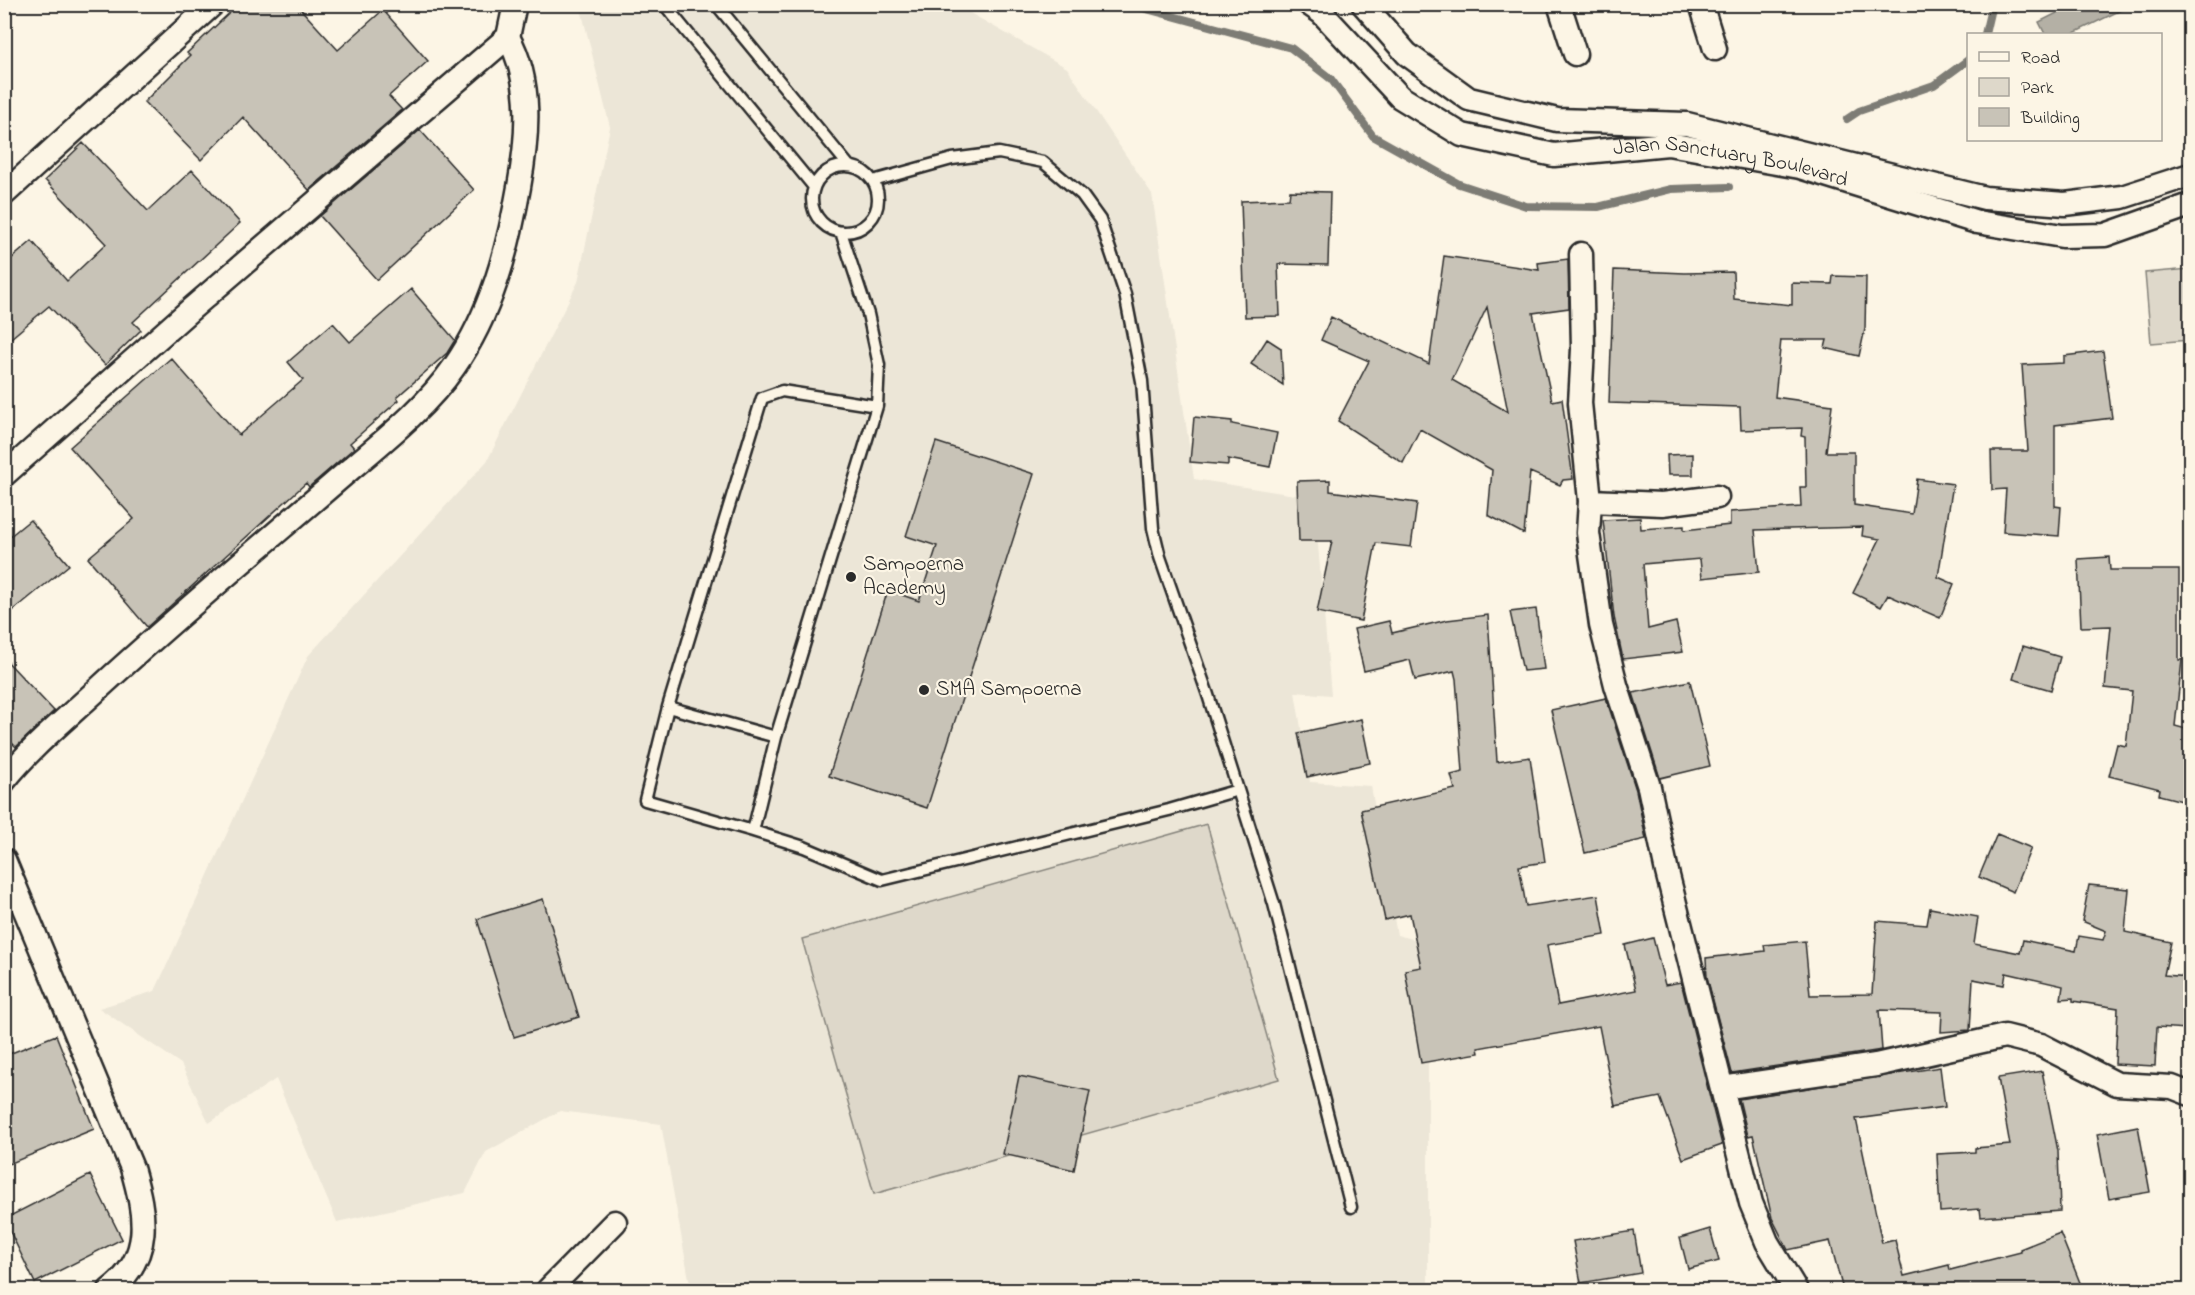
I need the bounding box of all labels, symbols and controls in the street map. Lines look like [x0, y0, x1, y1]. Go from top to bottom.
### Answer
legend [1967, 33, 2162, 141]
text: Road [2021, 46, 2060, 72]
text: Park [2021, 76, 2054, 102]
text: Building [2020, 106, 2080, 133]
street label: Jalan Sanctuary Boulevard [1612, 129, 1852, 196]
place label: Sampoerna Academy [863, 550, 964, 606]
marker: Sampoerna Academy [844, 570, 858, 584]
place label: SMA Sampoerna [936, 675, 1082, 705]
marker: SMA Sampoerna [917, 683, 931, 697]

